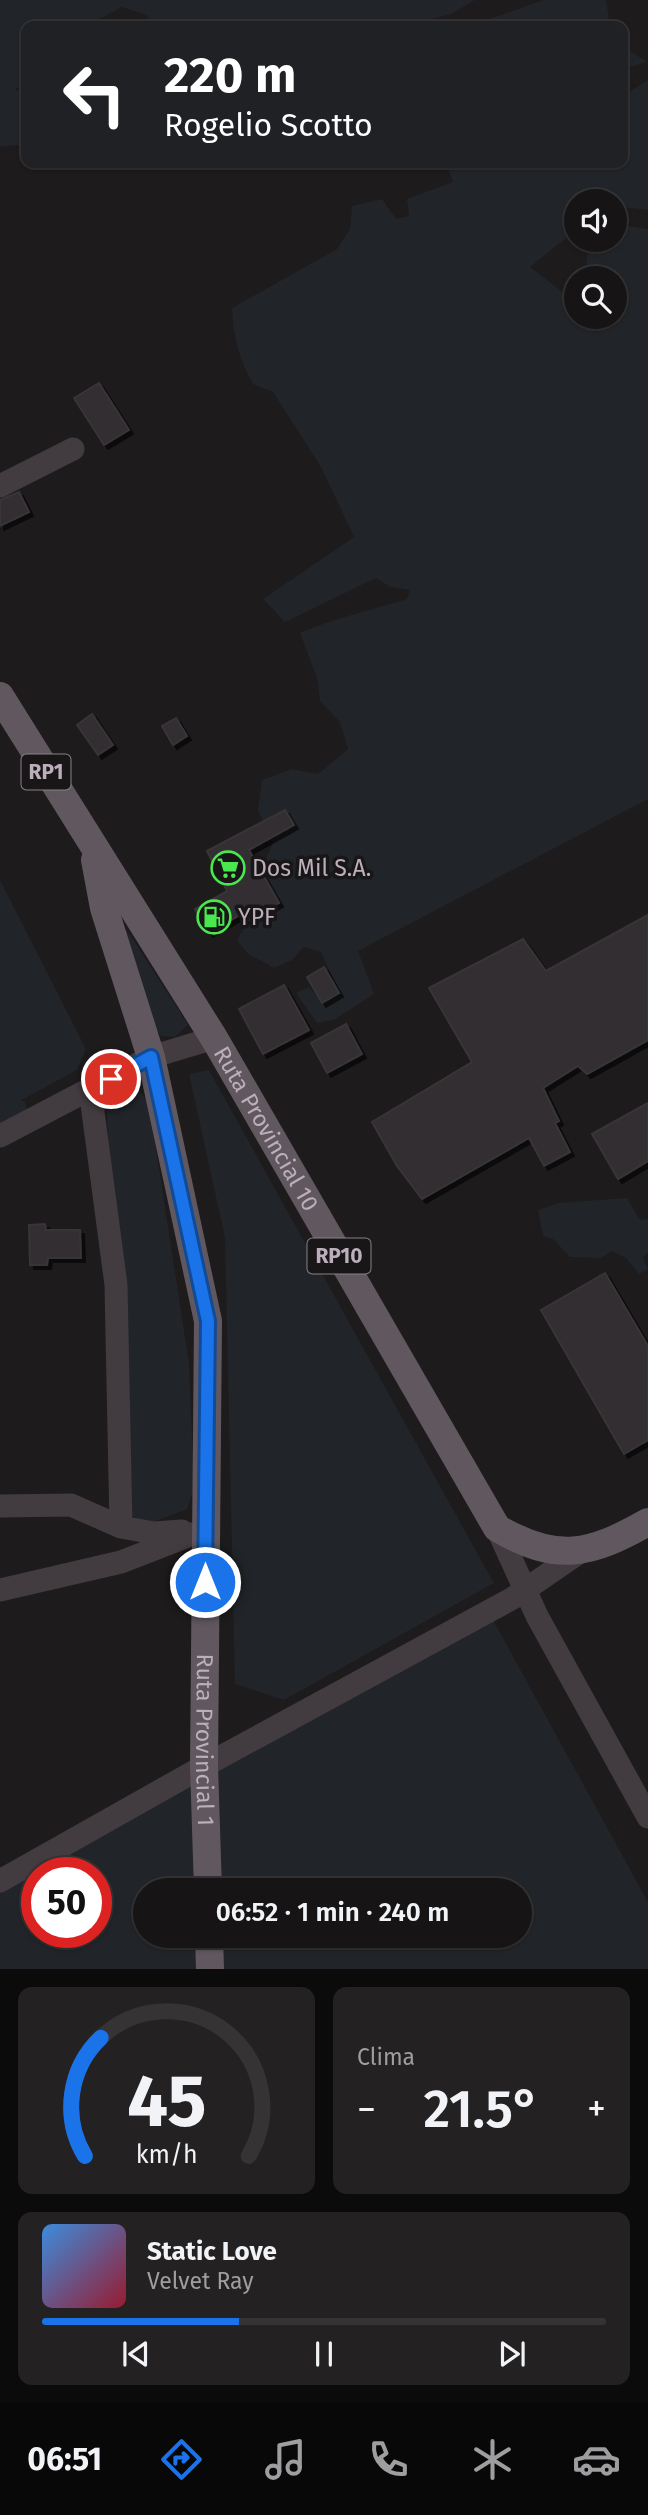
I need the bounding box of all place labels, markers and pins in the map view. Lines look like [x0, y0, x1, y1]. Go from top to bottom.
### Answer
supermarket icon: Dos Mil S.A. [209, 849, 247, 887]
place label: Dos Mil S.A. [252, 854, 371, 882]
fuel station icon: YPF [195, 898, 233, 936]
place label: YPF [238, 903, 275, 931]
pin [81, 1049, 141, 1109]

